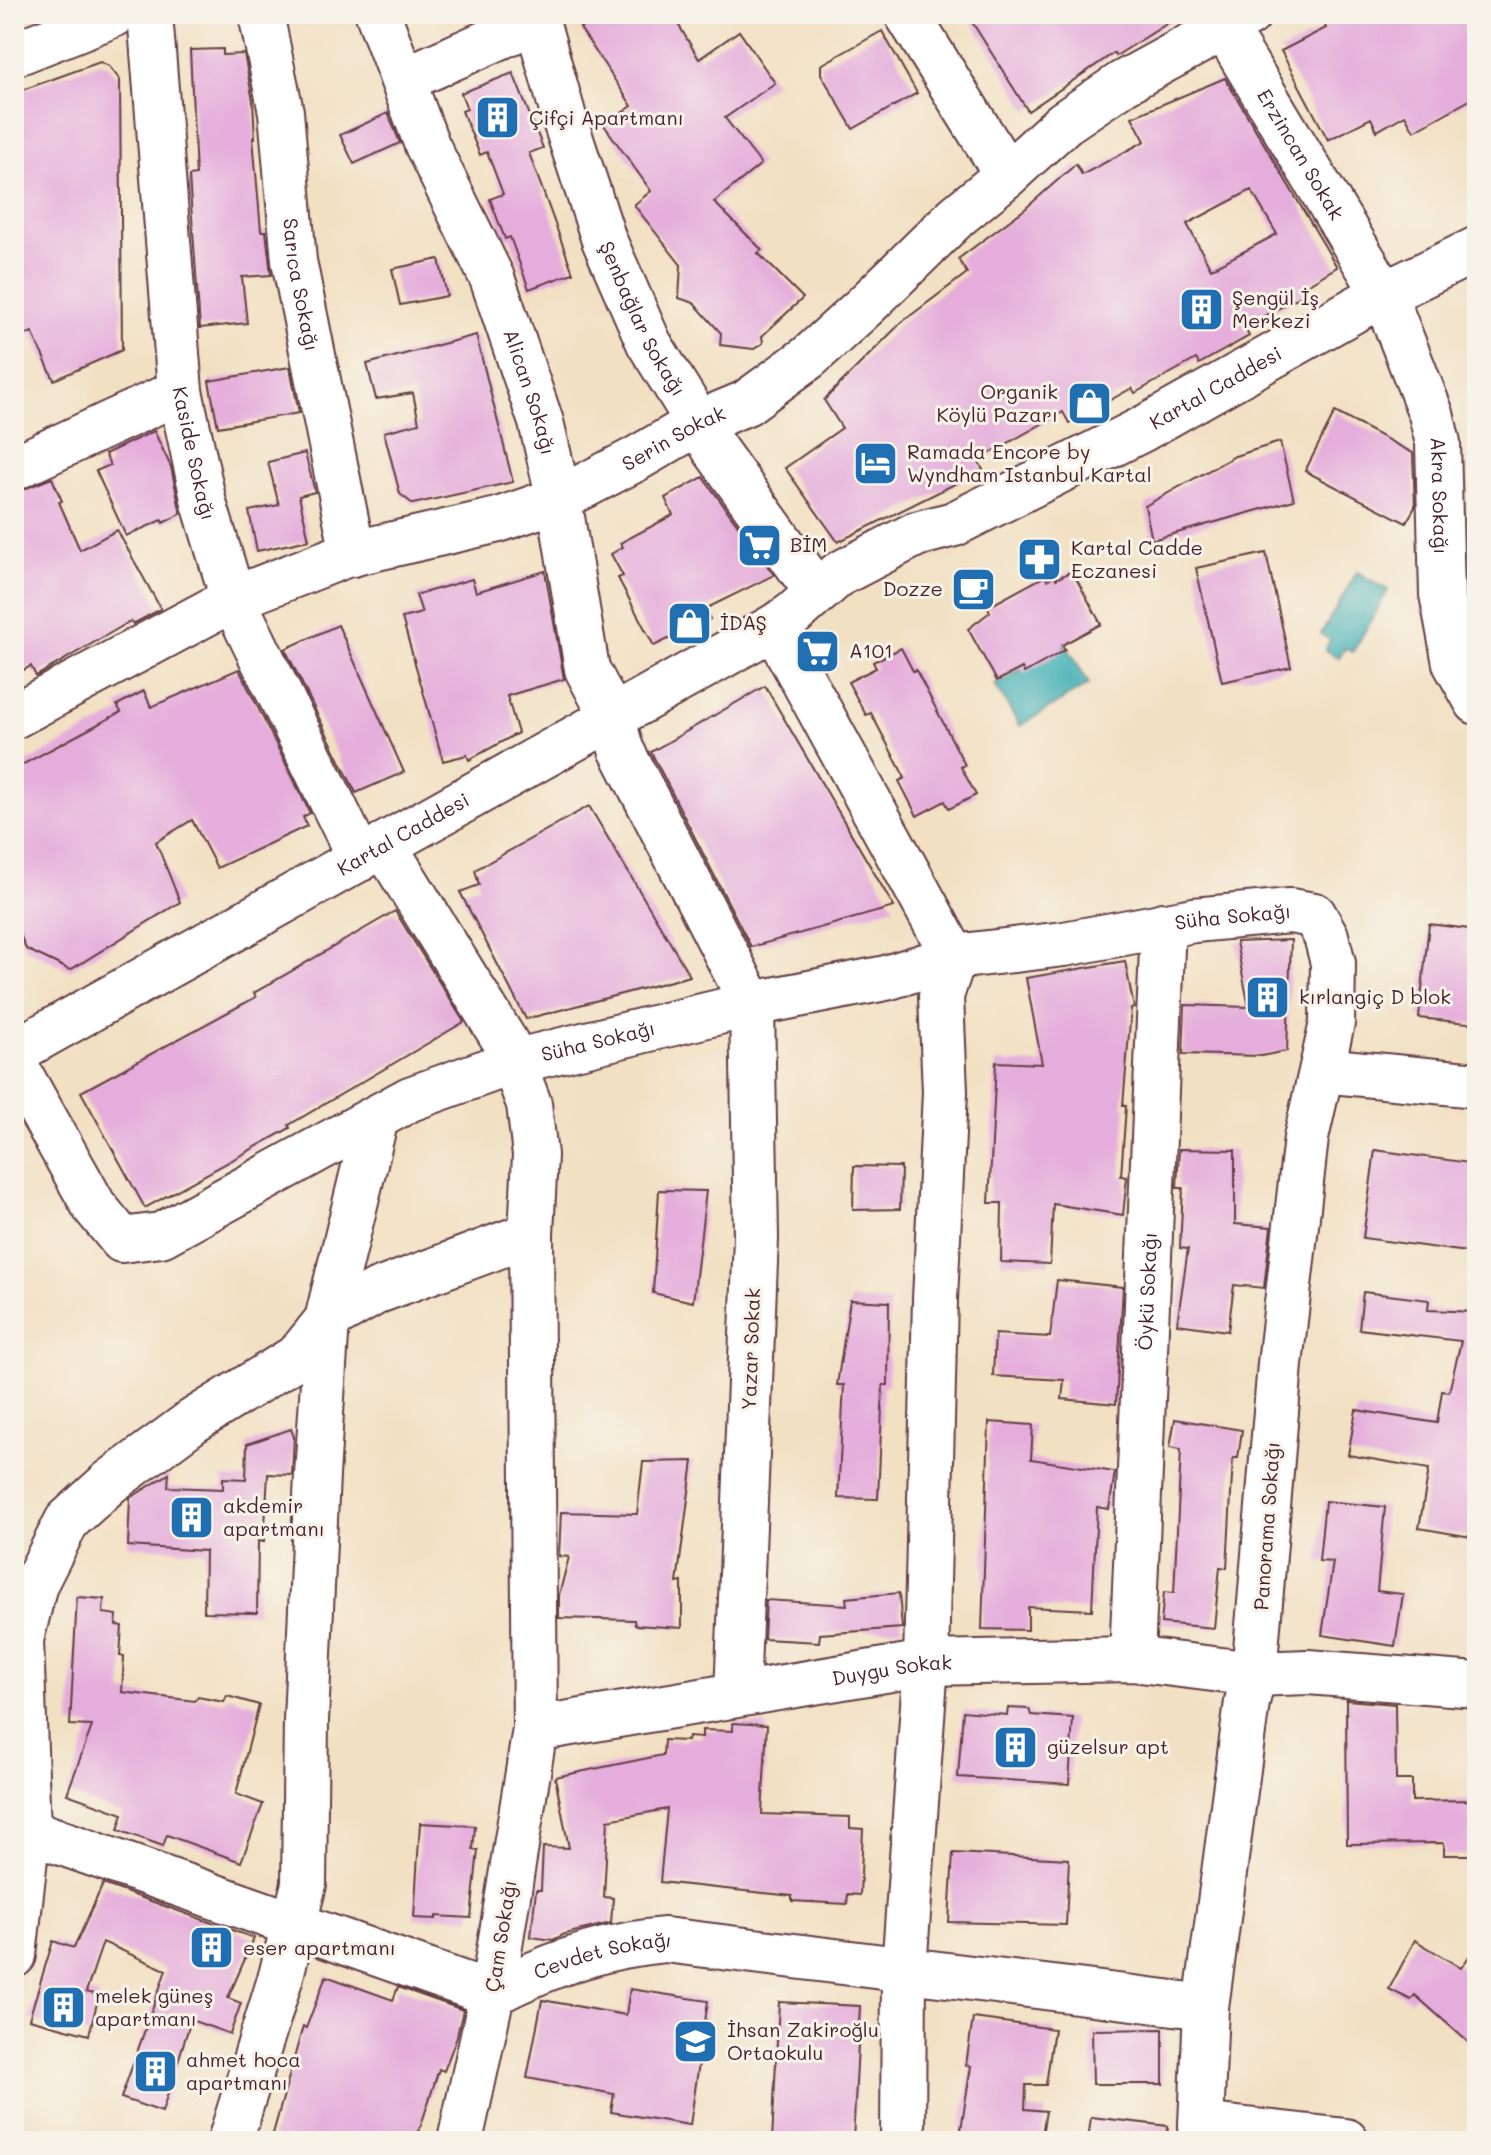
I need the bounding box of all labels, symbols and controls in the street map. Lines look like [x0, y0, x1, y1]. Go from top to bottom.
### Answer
street label: Erzincan Sokak [1252, 84, 1351, 224]
building icon: Çifçi Apartmanı [474, 94, 522, 142]
place label: Çifçi Apartmanı [529, 104, 684, 130]
street label: Sarıca Sokağı [278, 217, 326, 353]
street label: Şenbağlar Sokağı [594, 237, 692, 400]
place label: Şengül İş Merkezi [1232, 284, 1319, 333]
building icon: Şengül İş Merkezi [1177, 285, 1225, 333]
street label: Alican Sokağı [498, 325, 562, 457]
street label: Kartal Caddesi [1145, 339, 1286, 435]
place label: Organik Köylü Pazarı [937, 378, 1058, 427]
shop icon: Organik Köylü Pazarı [1065, 380, 1113, 428]
street label: Kaside Sokağı [167, 384, 222, 523]
street label: Serin Sokak [617, 399, 729, 476]
street label: Akra Sokağı [1426, 437, 1455, 555]
place label: Ramada Encore by Wyndham Istanbul Kartal [907, 438, 1152, 487]
hotel icon: Ramada Encore by Wyndham Istanbul Kartal [852, 440, 900, 488]
supermarket icon: BİM [735, 521, 783, 569]
place label: BİM [790, 531, 827, 557]
place label: Kartal Cadde Eczanesi [1071, 534, 1203, 583]
pharmacy icon: Kartal Cadde Eczanesi [1016, 535, 1064, 583]
cafe icon: Dozze [950, 565, 998, 613]
place label: Dozze [883, 575, 943, 601]
shop icon: İDAŞ [665, 599, 713, 647]
place label: İDAŞ [720, 609, 767, 635]
supermarket icon: A101 [794, 627, 842, 675]
place label: A101 [849, 637, 893, 663]
street label: Kartal Caddesi [332, 786, 474, 881]
street label: Süha Sokağı [1173, 897, 1292, 935]
building icon: kırlangiç D blok [1244, 973, 1292, 1021]
place label: kırlangiç D blok [1299, 983, 1451, 1009]
street label: Süha Sokağı [538, 1014, 658, 1067]
street label: Öykü Sokağı [1131, 1232, 1162, 1351]
street label: Yazar Sokak [735, 1287, 765, 1411]
street label: Panorama Sokağı [1247, 1441, 1285, 1611]
place label: akdemir apartmanı [223, 1492, 325, 1541]
building icon: akdemir apartmanı [168, 1493, 216, 1541]
street label: Duygu Sokak [830, 1648, 952, 1691]
building icon: güzelsur apt [992, 1723, 1040, 1771]
place label: güzelsur apt [1047, 1733, 1169, 1759]
street label: Çam Sokağı [478, 1878, 522, 1994]
building icon: eser apartmanı [188, 1924, 236, 1972]
street label: Cevdet Sokağı [529, 1926, 673, 1985]
place label: eser apartmanı [243, 1934, 396, 1960]
place label: melek güneş apartmanı [95, 1982, 213, 2031]
building icon: melek güneş apartmanı [40, 1983, 88, 2031]
place label: İhsan Zakiroğlu Ortaokulu [727, 2016, 879, 2065]
school or university icon: İhsan Zakiroğlu Ortaokulu [672, 2017, 720, 2065]
place label: ahmet hoca apartmanı [186, 2046, 301, 2095]
building icon: ahmet hoca apartmanı [131, 2047, 179, 2095]

